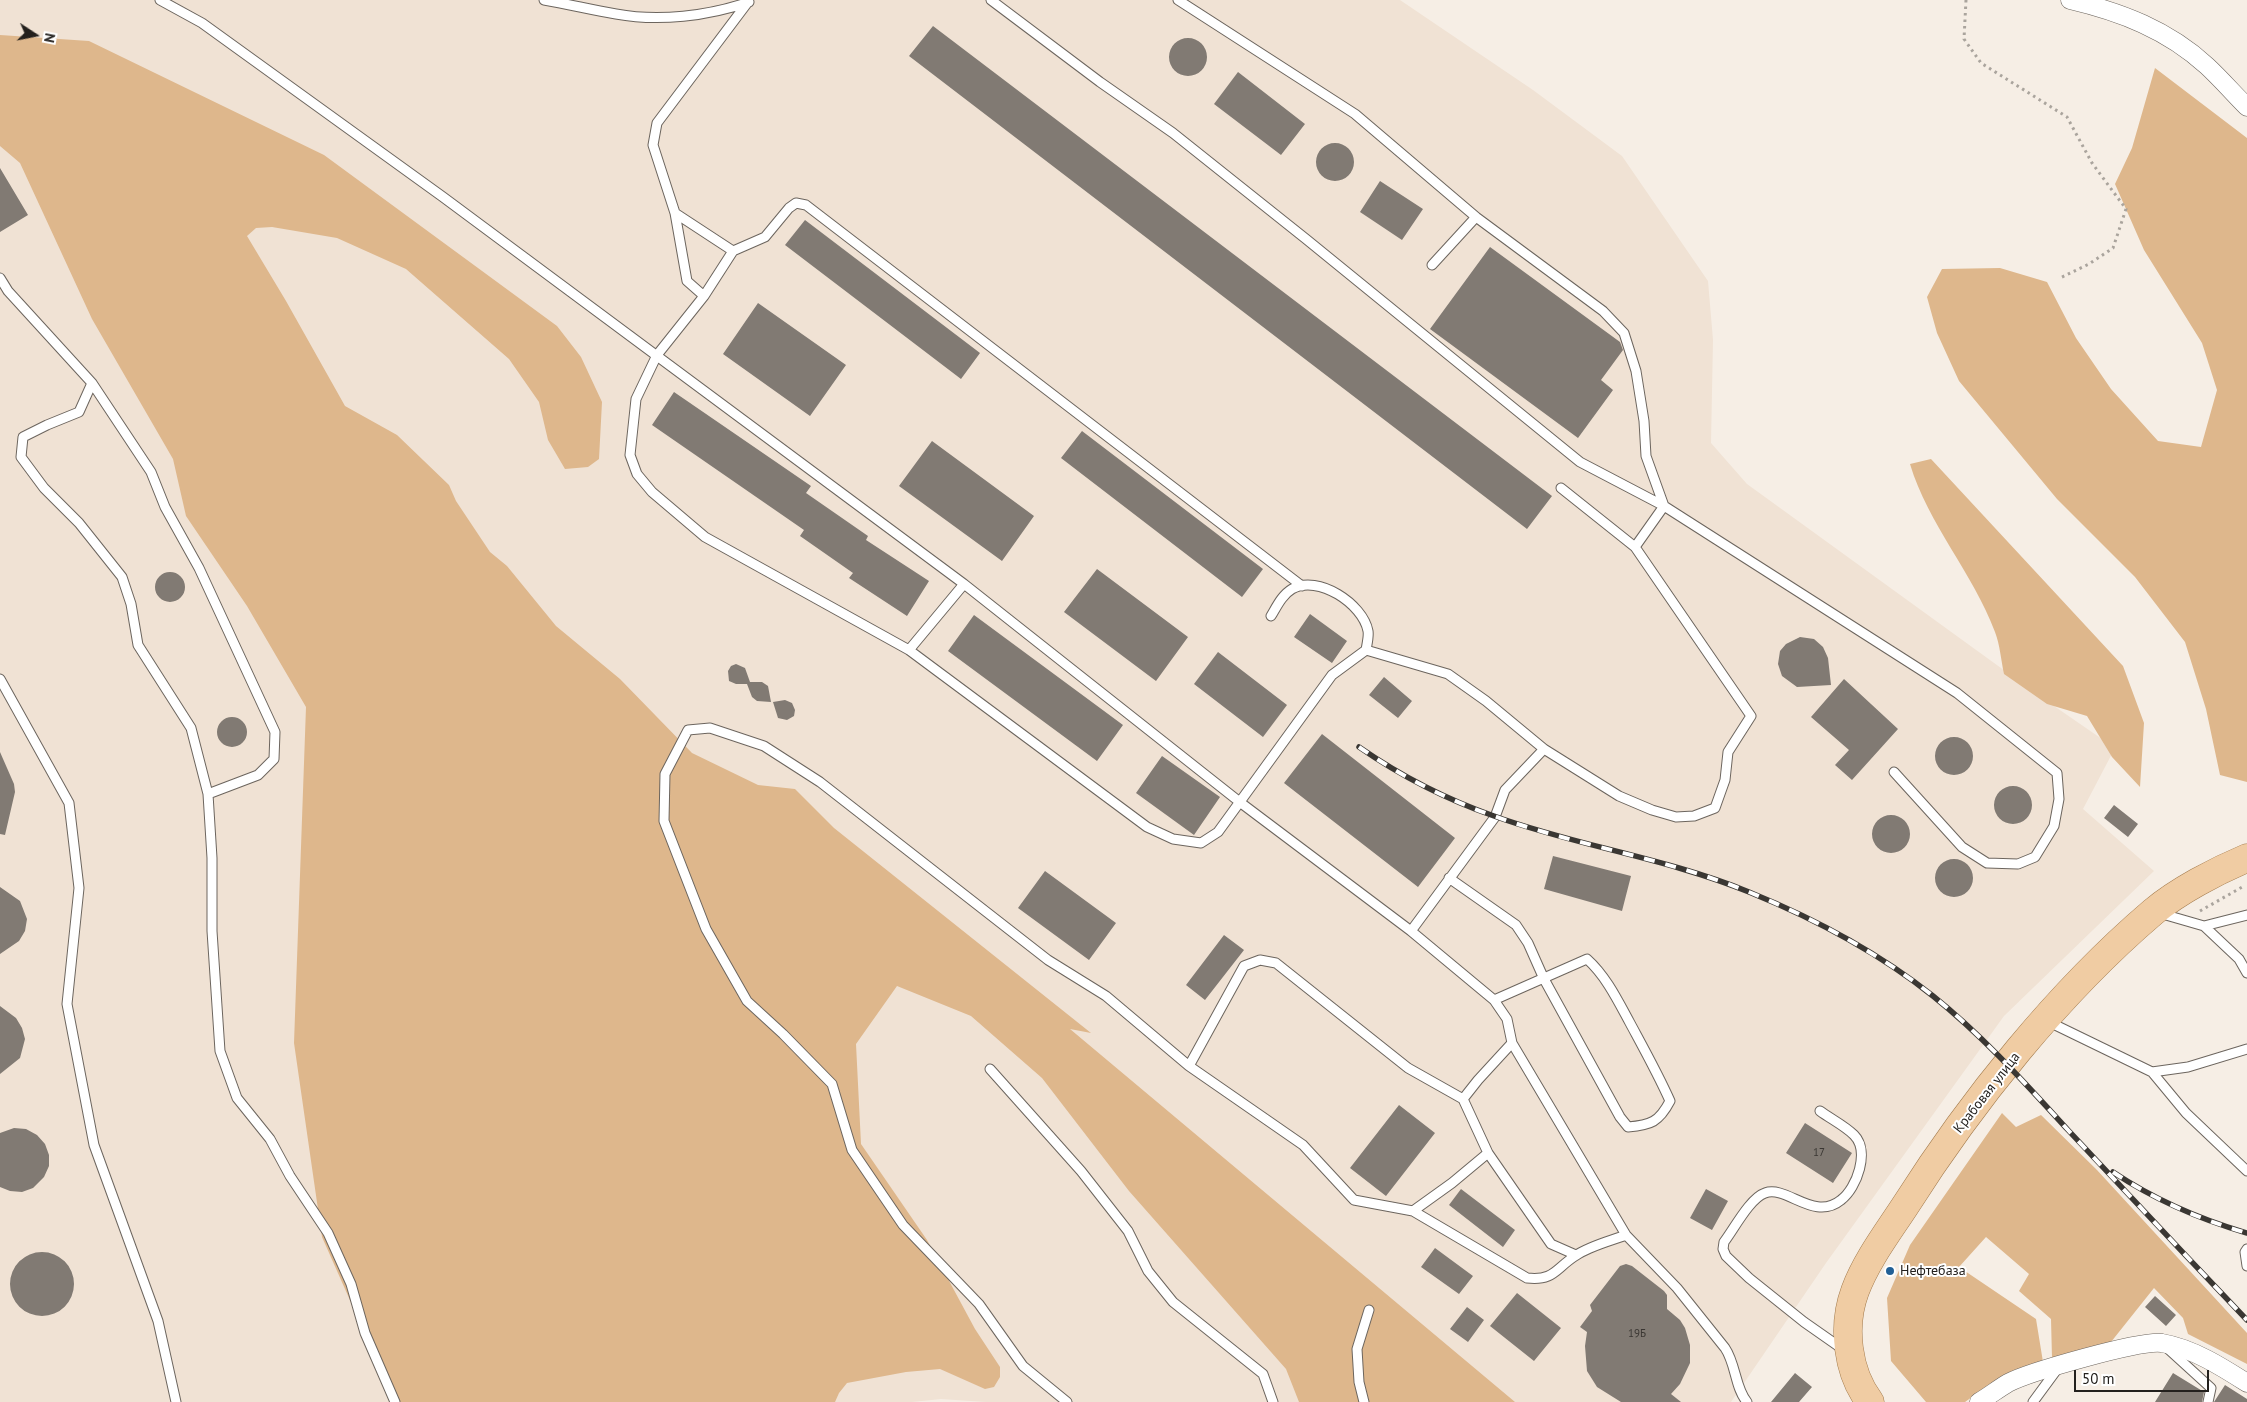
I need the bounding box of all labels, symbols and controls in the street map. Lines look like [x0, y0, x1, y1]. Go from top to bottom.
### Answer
north arrow [10, 10, 60, 60]
text: N [40, 32, 59, 44]
street label: Крабовая улица [1950, 1049, 2024, 1137]
house number: 17 [1813, 1146, 1825, 1160]
place label: Нефтебаза [1900, 1263, 1966, 1279]
marker: Нефтебаза [1884, 1265, 1896, 1277]
house number: 19Б [1628, 1327, 1646, 1341]
scale bar [2077, 1360, 2212, 1392]
text: 50 m [2082, 1369, 2115, 1388]

